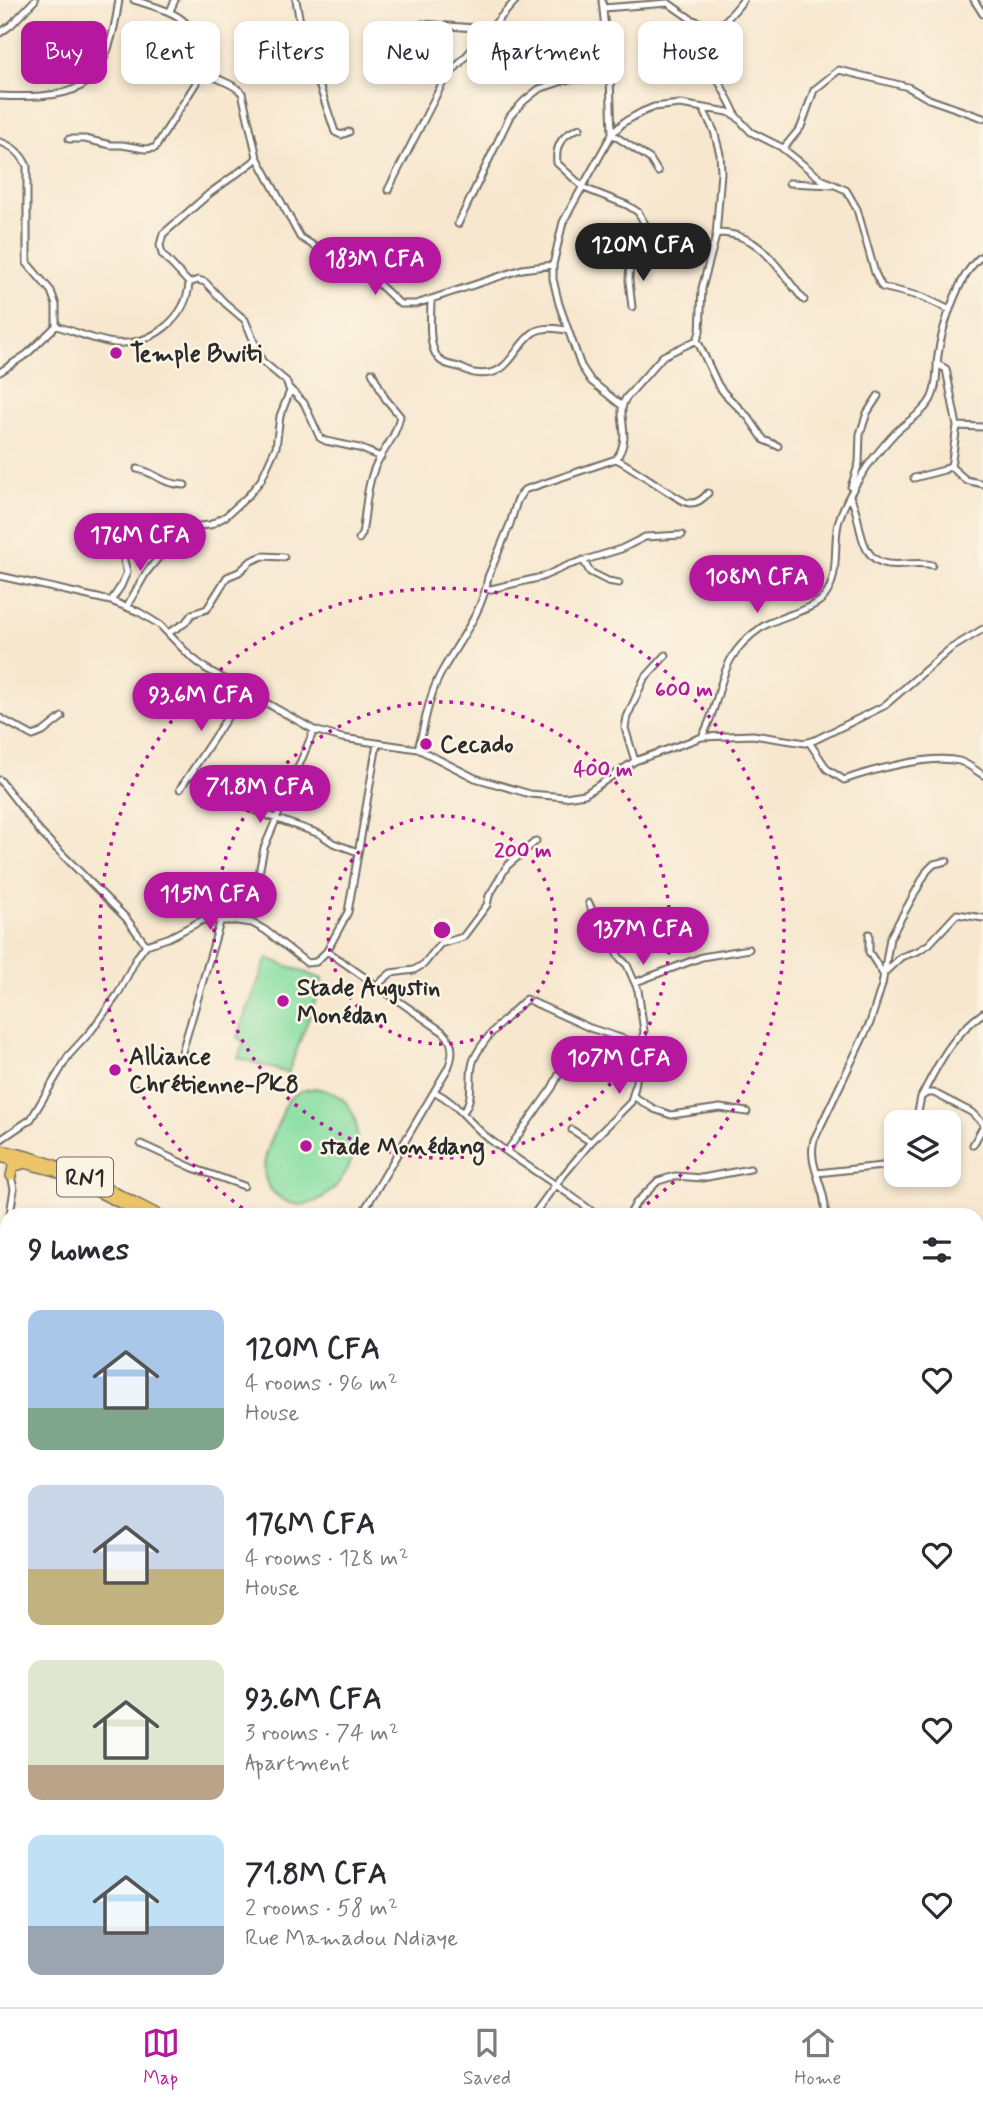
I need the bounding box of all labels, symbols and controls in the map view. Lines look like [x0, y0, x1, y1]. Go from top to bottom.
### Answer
chip: Buy [21, 21, 107, 84]
chip: Rent [121, 21, 220, 84]
chip: Filters [234, 21, 349, 84]
chip: New [363, 21, 453, 84]
chip: Apartment [467, 21, 624, 84]
chip: House [638, 21, 743, 84]
pin: 120M CFA [571, 224, 715, 283]
text: 120M CFA [591, 231, 695, 261]
pin: 183M CFA [303, 238, 447, 297]
text: 183M CFA [325, 245, 425, 275]
place label: Temple Bwiti [130, 339, 262, 370]
marker: Temple Bwiti [108, 345, 124, 361]
pin: 176M CFA [68, 514, 212, 573]
text: 176M CFA [90, 521, 190, 551]
pin: 108M CFA [685, 556, 829, 615]
text: 108M CFA [705, 563, 809, 593]
pin: 93.6M CFA [121, 674, 281, 733]
text: 600 m [655, 676, 713, 704]
text: 93.6M CFA [148, 681, 254, 711]
place label: Cecado [440, 730, 513, 761]
marker: Cecado [418, 736, 434, 752]
text: 400 m [573, 756, 633, 784]
pin: 71.8M CFA [180, 766, 340, 825]
text: 71.8M CFA [205, 773, 315, 803]
text: 200 m [494, 837, 552, 865]
pin: 115M CFA [138, 872, 282, 932]
text: 115M CFA [160, 880, 260, 910]
pin: 137M CFA [571, 908, 715, 967]
text: 137M CFA [593, 915, 693, 945]
centre of rings [430, 918, 454, 942]
place label: Stade Augustin Monédan [297, 973, 440, 1032]
marker: Stade Augustin Monédan [275, 993, 291, 1009]
pin: 107M CFA [547, 1036, 691, 1096]
place label: Alliance Chrétienne-PK8 [129, 1042, 299, 1101]
text: 107M CFA [567, 1044, 671, 1074]
marker: Alliance Chrétienne-PK8 [107, 1062, 123, 1078]
map controls [884, 1110, 961, 1187]
button: layers [884, 1110, 961, 1187]
place label: stade Monédang [320, 1132, 485, 1166]
marker: stade Monédang [298, 1138, 314, 1154]
road number: RN1 [57, 1158, 113, 1196]
text: 9 homes [28, 1231, 129, 1270]
icon: filters [918, 1231, 956, 1269]
text: 120M CFA [245, 1330, 380, 1369]
icon: home [84, 1338, 168, 1422]
icon: heart [918, 1361, 956, 1399]
text: 4 rooms · 96 m² [245, 1369, 398, 1399]
text: House [245, 1399, 299, 1429]
text: 176M CFA [245, 1505, 376, 1544]
icon: home [84, 1513, 168, 1597]
icon: heart [918, 1536, 956, 1574]
text: 4 rooms · 128 m² [245, 1544, 409, 1574]
text: House [245, 1574, 299, 1604]
text: 93.6M CFA [245, 1680, 382, 1719]
icon: home [84, 1688, 168, 1772]
icon: heart [918, 1711, 956, 1749]
text: 3 rooms · 74 m² [245, 1719, 399, 1749]
text: Apartment [245, 1749, 350, 1779]
text: 71.8M CFA [245, 1855, 387, 1894]
icon: home [84, 1863, 168, 1947]
icon: heart [918, 1886, 956, 1924]
text: 2 rooms · 58 m² [245, 1894, 398, 1924]
text: Rue Mamadou Ndiaye [245, 1924, 458, 1954]
tab: Map [142, 2024, 180, 2091]
tab: Saved [463, 2024, 511, 2091]
tab: Home [794, 2024, 841, 2091]

